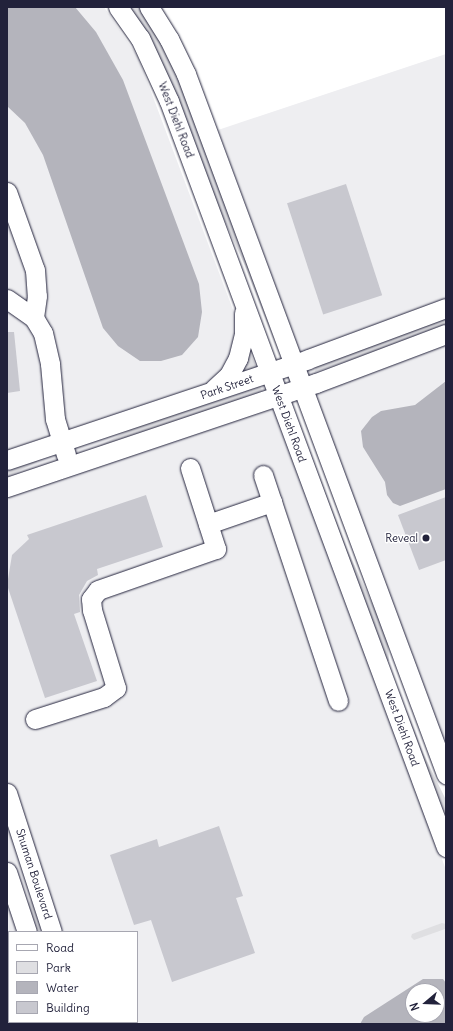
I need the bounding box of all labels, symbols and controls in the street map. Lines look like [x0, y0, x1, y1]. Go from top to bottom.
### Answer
street label: West Diehl Road [155, 80, 197, 160]
street label: Park Street [199, 372, 255, 402]
street label: West Diehl Road [269, 384, 309, 464]
place label: Reveal [385, 531, 418, 545]
marker: Reveal [421, 533, 431, 543]
street label: West Diehl Road [382, 688, 422, 768]
street label: Shuman Boulevard [13, 827, 55, 921]
legend [8, 931, 138, 1023]
text: Road [46, 940, 74, 955]
text: Park [46, 960, 71, 975]
text: Water [46, 980, 79, 995]
north arrow [405, 983, 445, 1023]
text: Building [46, 1000, 90, 1015]
text: N [407, 1001, 422, 1012]

